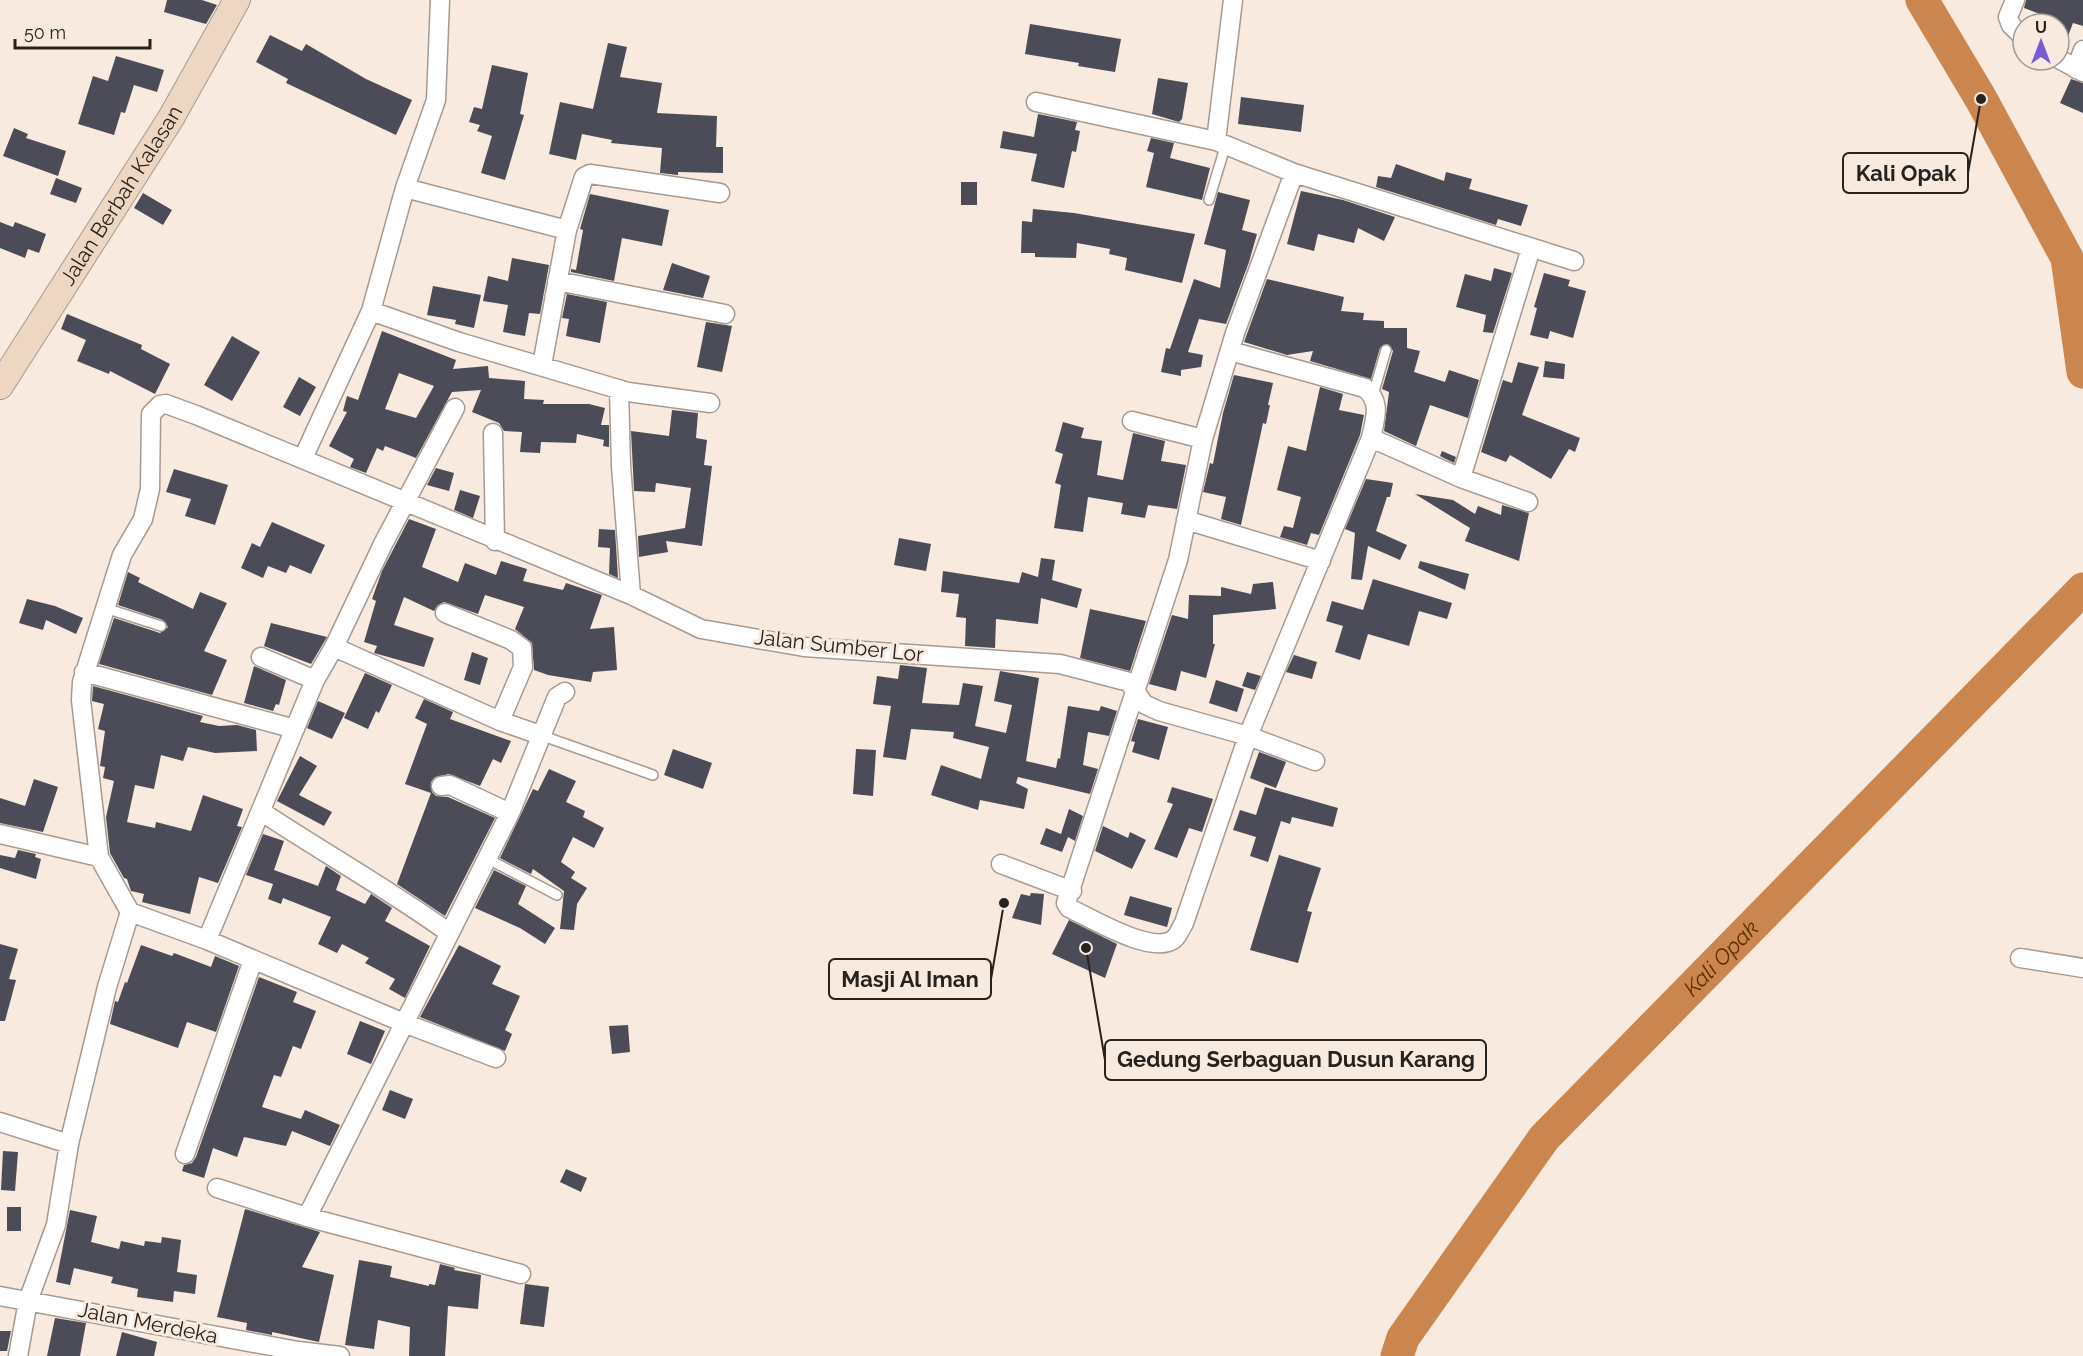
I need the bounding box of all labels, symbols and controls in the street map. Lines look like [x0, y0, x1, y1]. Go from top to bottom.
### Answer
scale bar [15, 12, 150, 50]
north arrow [2011, 12, 2071, 72]
text: U [2035, 18, 2047, 37]
text: 50 m [24, 22, 66, 43]
street label: Jalan Berbah Kalasan [55, 101, 187, 290]
callout: Kali Opak [1843, 153, 1968, 193]
text: Kali Opak [1856, 160, 1957, 186]
street label: Jalan Sumber Lor [753, 624, 926, 667]
water label: Kali Opak [1678, 915, 1764, 1001]
callout: Masji Al Iman [829, 959, 991, 999]
text: Masji Al Iman [841, 966, 979, 992]
callout: Gedung Serbaguan Dusun Karang [1105, 1040, 1486, 1080]
text: Gedung Serbaguan Dusun Karang [1117, 1046, 1475, 1072]
street label: Jalan Merdeka [76, 1297, 220, 1348]

